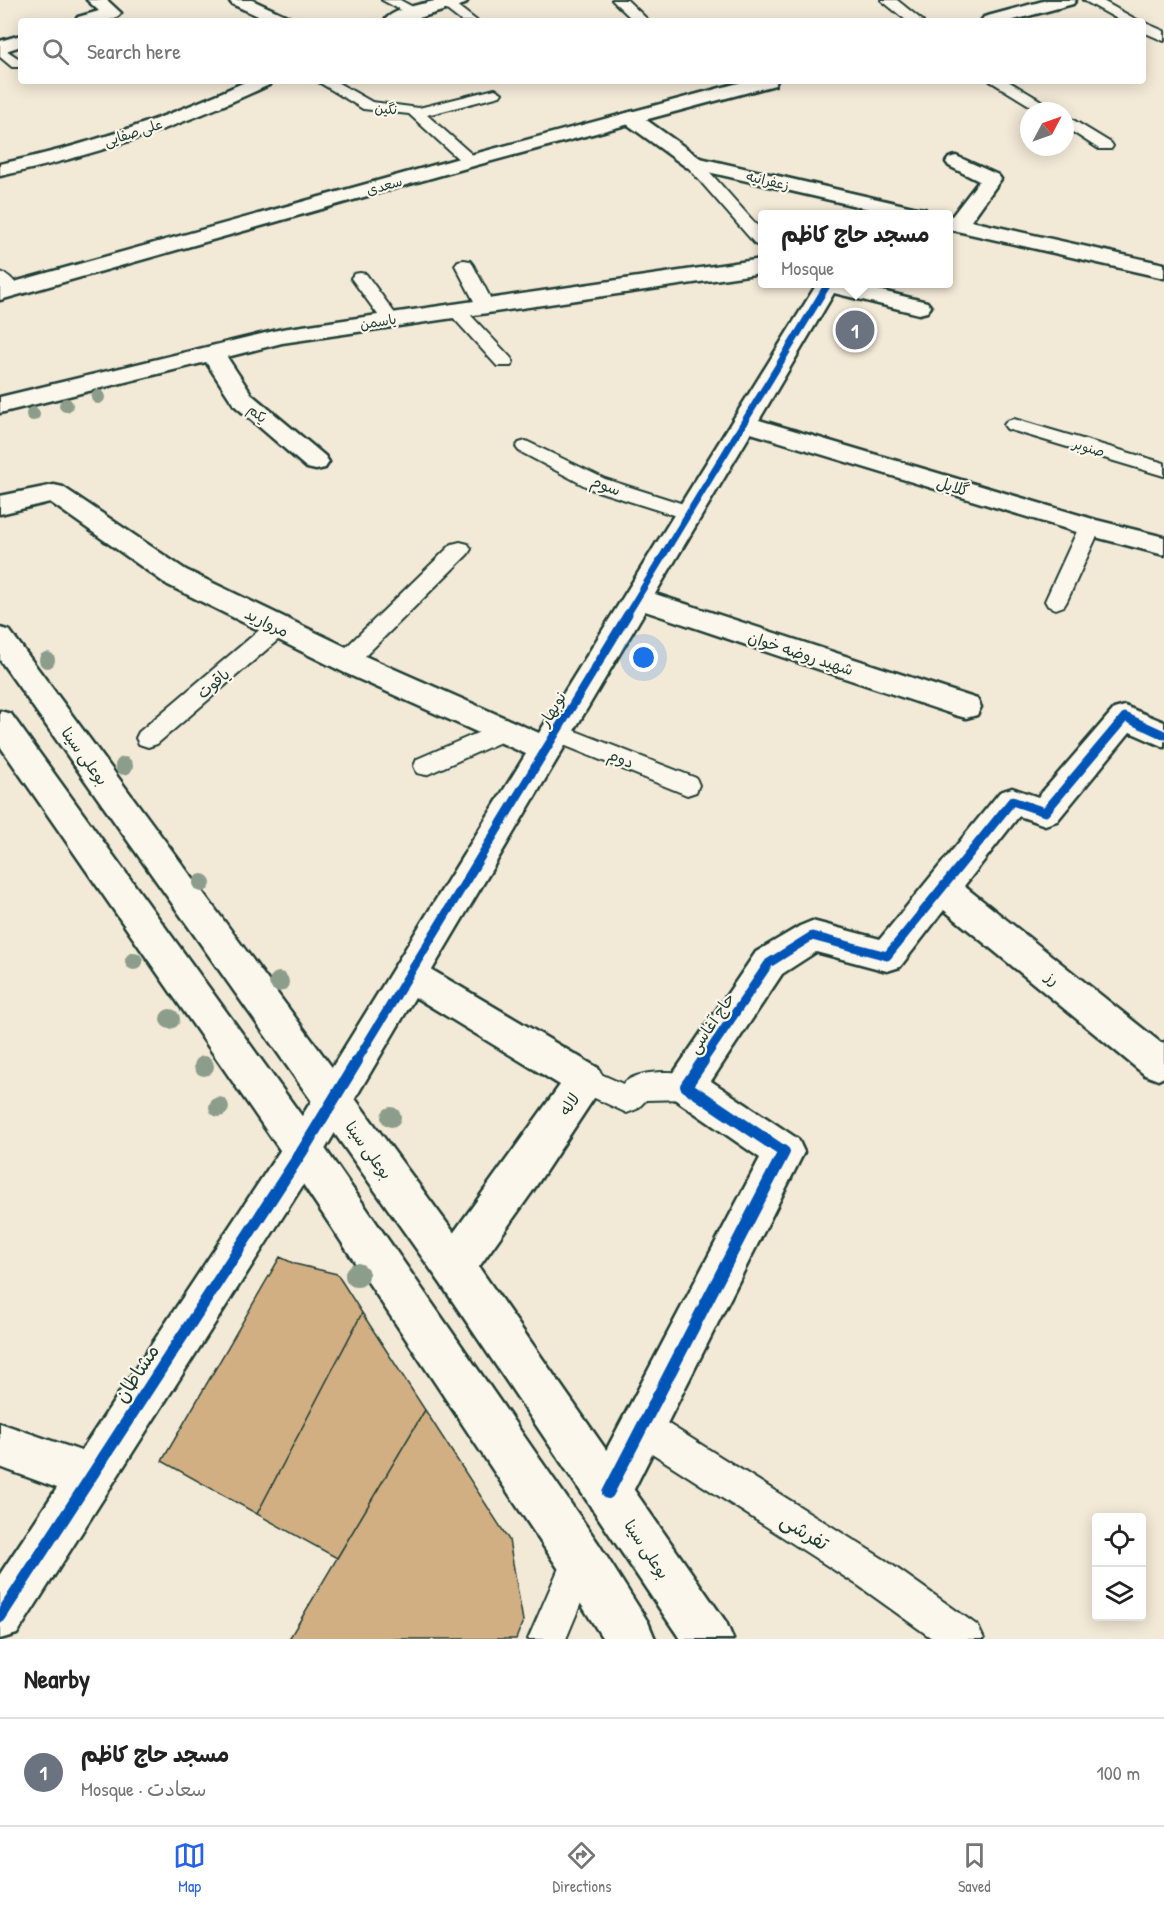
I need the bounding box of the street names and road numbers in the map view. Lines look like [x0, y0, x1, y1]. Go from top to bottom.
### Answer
street label: نگین [374, 98, 398, 118]
street label: علی صفایی [101, 114, 165, 150]
street label: زعفرانیه [745, 166, 791, 194]
street label: سعدی [364, 171, 404, 199]
street label: یاسمن [358, 309, 398, 333]
street label: یکم [243, 399, 272, 428]
street label: صنوبر [1069, 433, 1107, 462]
street label: سوم [587, 469, 624, 503]
street label: گلایل [934, 471, 972, 501]
street label: مروارید [241, 602, 293, 642]
street label: شهید روضه خوان [745, 626, 857, 680]
street label: یاقوت [192, 663, 234, 703]
street label: نوبهار [532, 687, 571, 731]
street label: بوعلی سینا [56, 723, 114, 789]
street label: دوم [604, 743, 637, 775]
street label: رز [1040, 964, 1065, 990]
street label: حاج آغاسی [683, 988, 739, 1058]
street label: لاله [554, 1089, 584, 1119]
street label: بوعلی سینا [340, 1117, 398, 1183]
street label: مشاطان [107, 1339, 165, 1407]
street label: تفرشی [776, 1506, 834, 1556]
street label: بوعلی سینا [619, 1515, 675, 1583]

